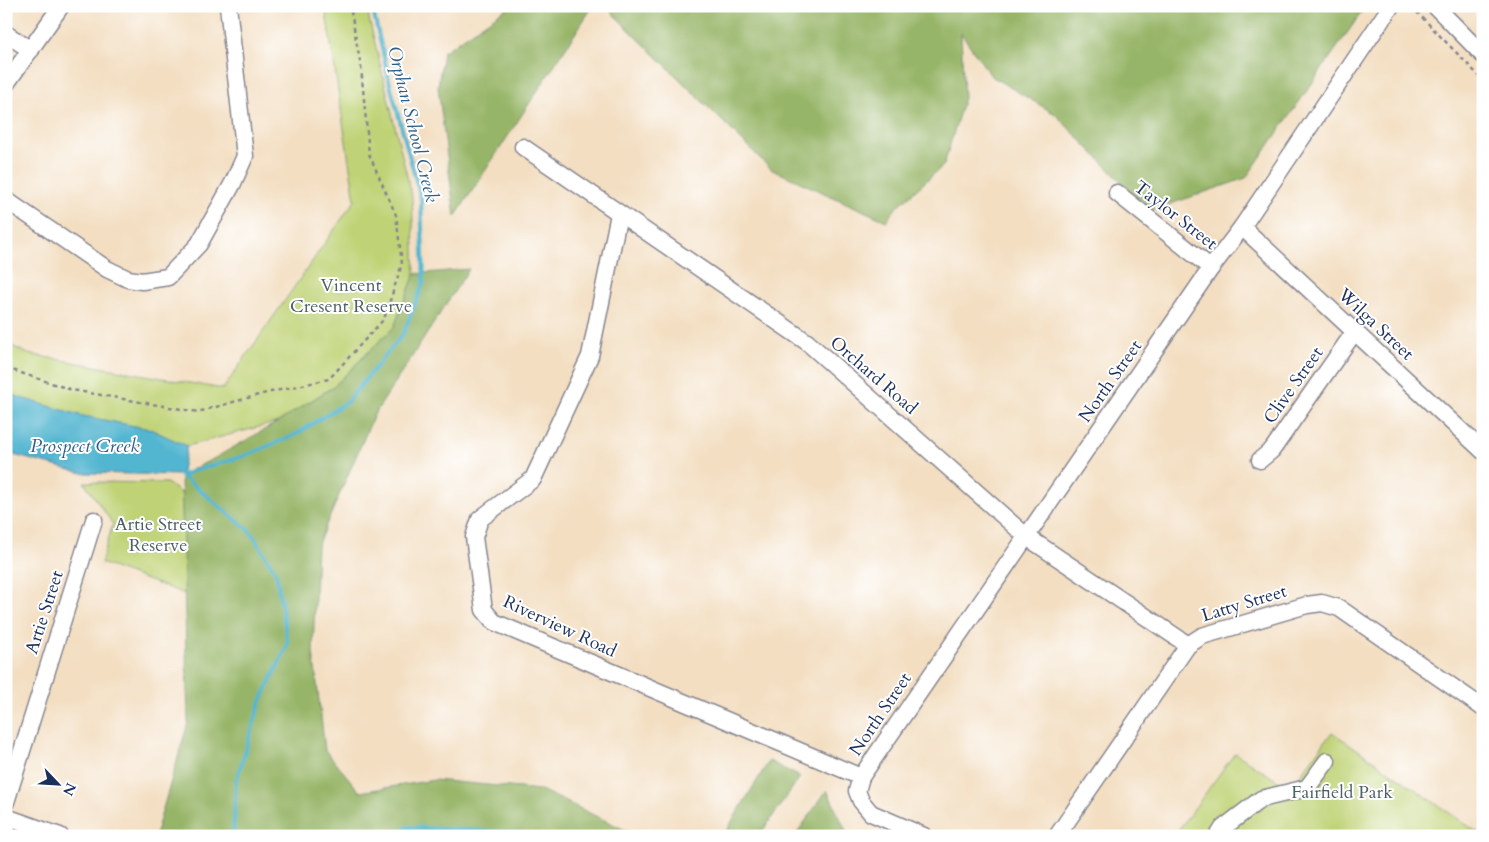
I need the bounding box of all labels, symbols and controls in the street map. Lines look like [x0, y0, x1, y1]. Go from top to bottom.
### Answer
water label: Orphan School Creek [381, 43, 445, 206]
street label: Taylor Street [1129, 175, 1223, 256]
park label: Vincent Cresent Reserve [290, 273, 412, 319]
street label: Wilga Street [1331, 282, 1419, 366]
street label: Orchard Road [825, 330, 923, 421]
street label: North Street [1073, 335, 1148, 428]
street label: Clive Street [1258, 341, 1329, 429]
water label: Prospect Creek [30, 433, 140, 459]
park label: Artie Street Reserve [115, 512, 202, 558]
street label: Artie Street [19, 567, 70, 657]
street label: Latty Street [1199, 579, 1290, 628]
street label: Riverview Road [499, 589, 621, 664]
street label: North Street [843, 668, 918, 761]
north arrow [32, 760, 82, 810]
text: N [58, 780, 81, 799]
park label: Fairfield Park [1291, 780, 1393, 805]

